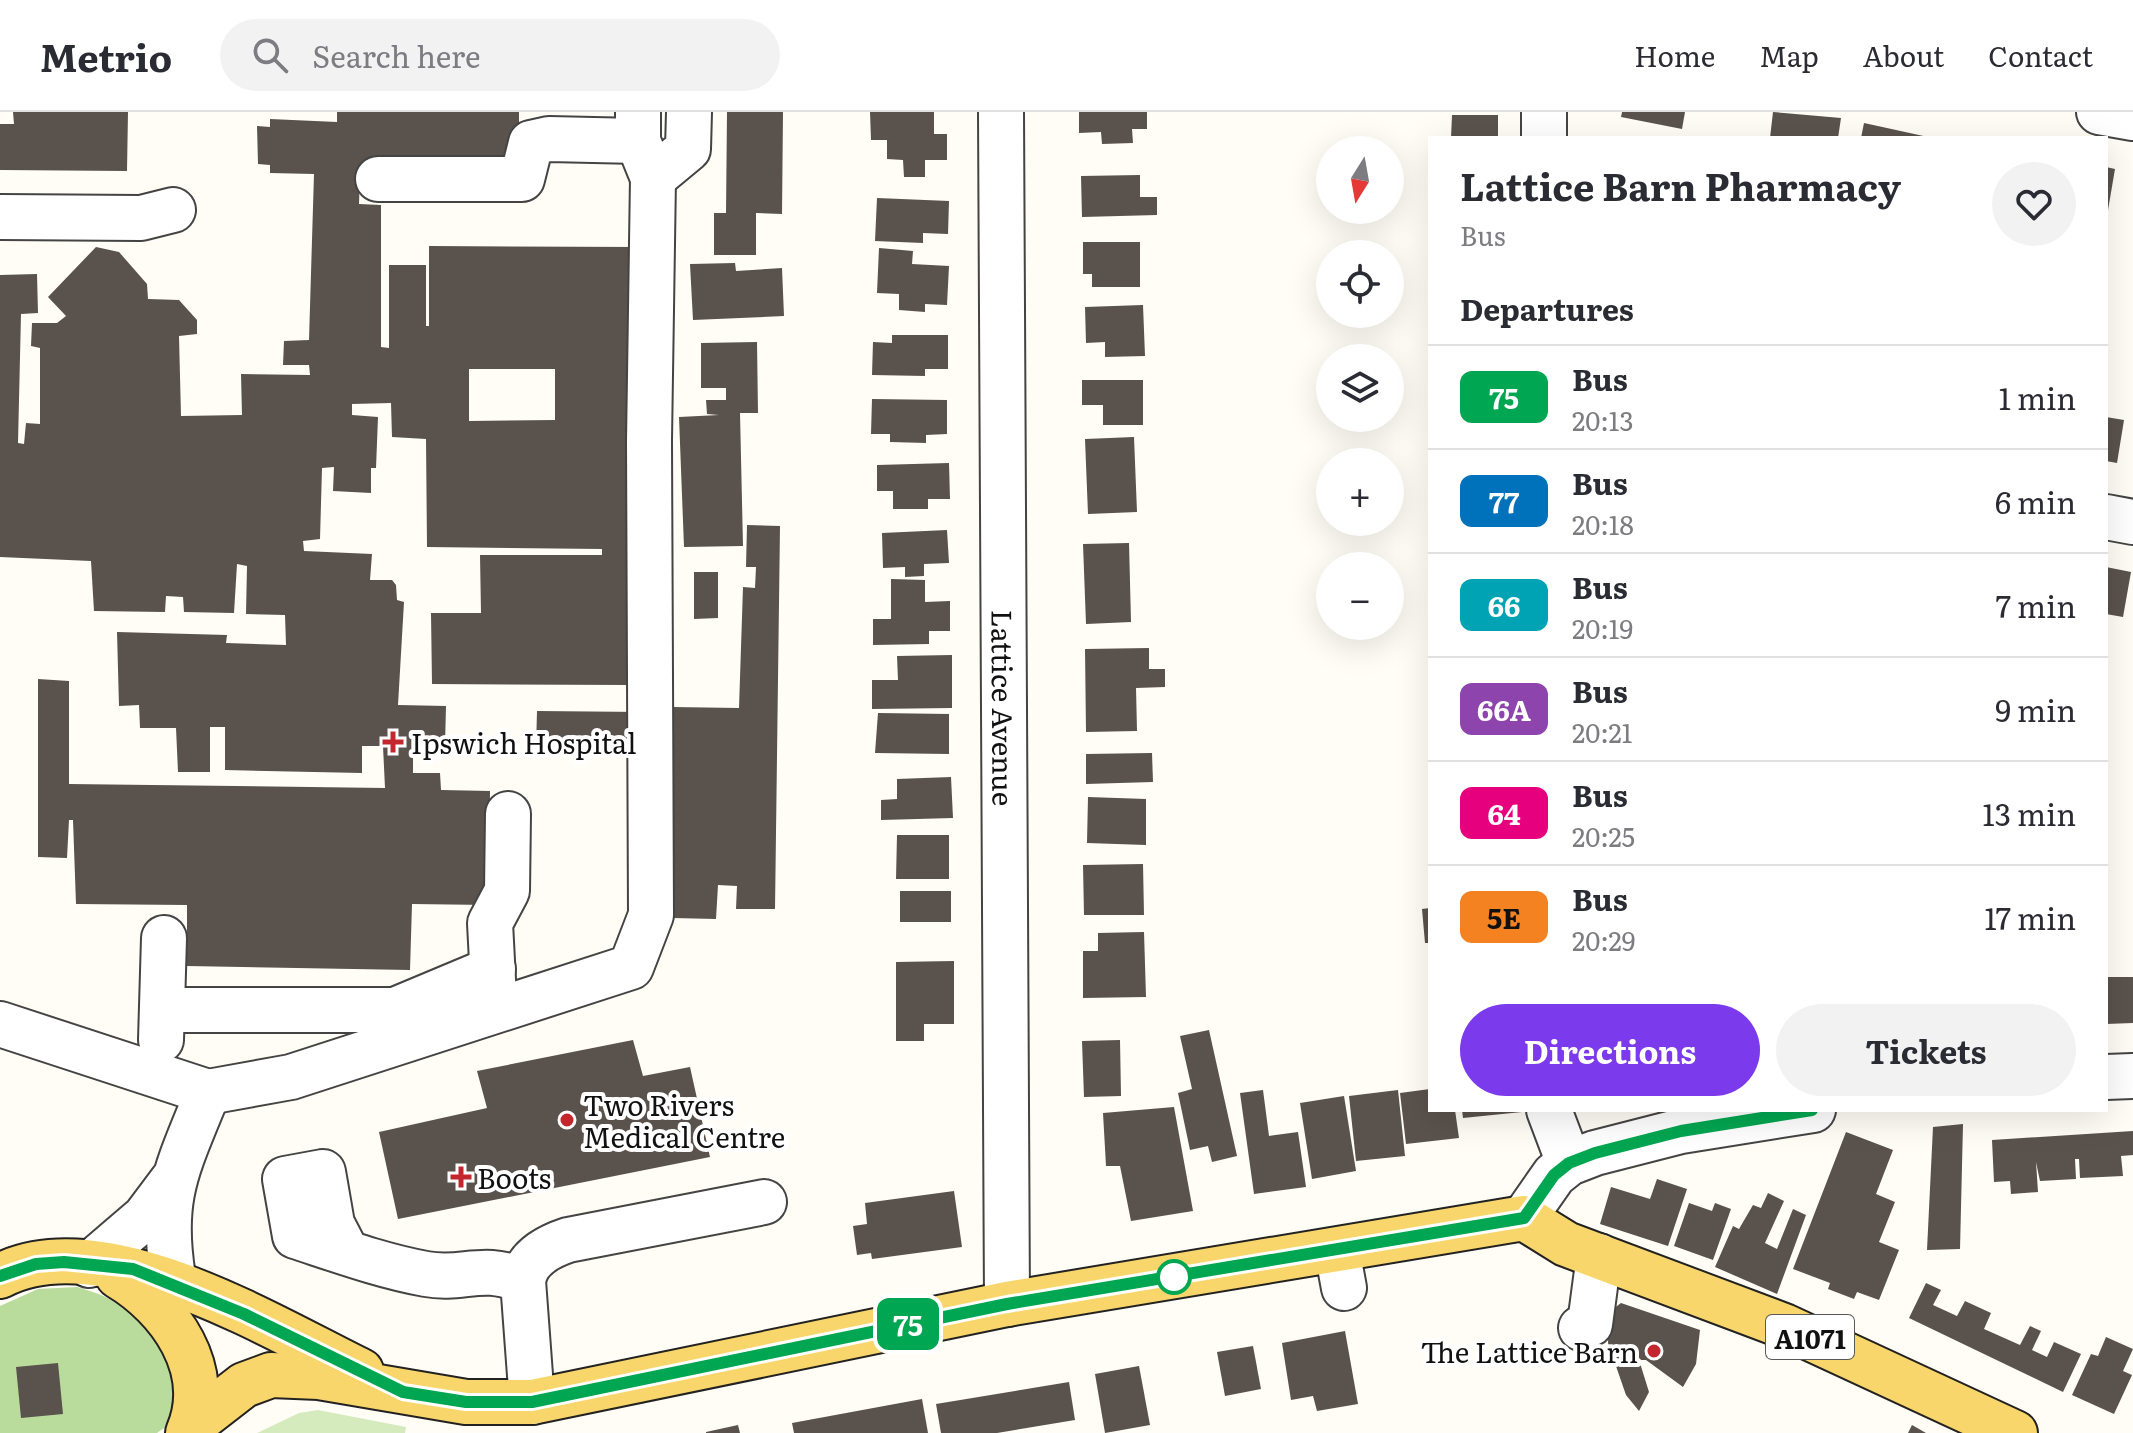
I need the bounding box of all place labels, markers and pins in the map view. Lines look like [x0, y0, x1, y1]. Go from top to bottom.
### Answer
place label: Ipswich Hospital [411, 721, 636, 763]
marker: Ipswich Hospital [382, 731, 404, 753]
place label: Two Rivers Medical Centre [583, 1083, 785, 1157]
marker: Two Rivers Medical Centre [558, 1111, 576, 1129]
place label: Boots [477, 1156, 551, 1198]
marker: Boots [452, 1168, 470, 1186]
unlabelled marker [1157, 1260, 1191, 1294]
place label: The Lattice Barn [1420, 1330, 1638, 1372]
marker: The Lattice Barn [1645, 1342, 1663, 1360]

